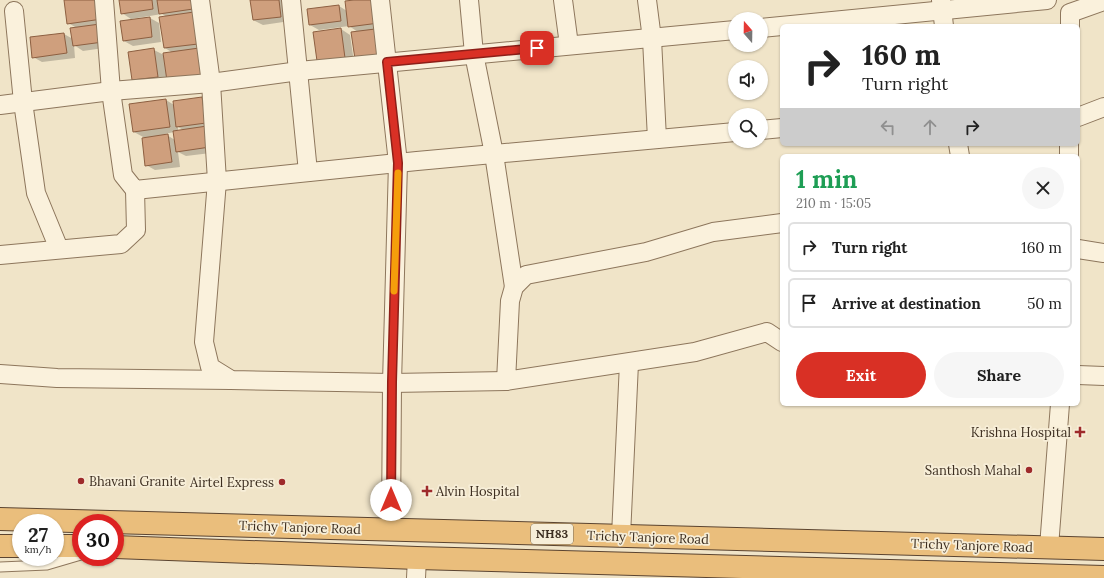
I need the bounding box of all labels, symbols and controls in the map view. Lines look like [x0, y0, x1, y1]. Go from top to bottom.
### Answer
north arrow [728, 12, 768, 52]
map controls [728, 12, 768, 148]
pin [520, 31, 554, 65]
icon: arrive [526, 37, 548, 59]
text: 160 m [862, 37, 940, 73]
icon: right [796, 40, 848, 92]
button: sound [728, 60, 768, 100]
text: Turn right [862, 72, 948, 95]
button: search [728, 108, 768, 148]
icon: left [877, 116, 899, 138]
icon: ahead [919, 116, 941, 138]
icon: right [961, 116, 983, 138]
text: 1 min [796, 164, 857, 195]
button: close [1022, 167, 1064, 209]
text: 210 m · 15:05 [796, 195, 871, 212]
icon: right [798, 236, 820, 258]
text: Turn right [832, 238, 908, 257]
text: 160 m [1021, 238, 1062, 257]
icon: arrive [798, 292, 820, 314]
text: Arrive at destination [832, 294, 981, 313]
text: 50 m [1027, 294, 1062, 313]
button: Exit [796, 352, 926, 398]
button: Share [934, 352, 1064, 398]
place label: Krishna Hospital [971, 424, 1071, 441]
marker: Krishna Hospital [1074, 426, 1086, 438]
place label: Santhosh Mahal [925, 462, 1021, 479]
marker: Santhosh Mahal [1024, 465, 1034, 475]
place label: Bhavani Granite [89, 473, 185, 490]
place label: Airtel Express [189, 474, 274, 491]
marker: Bhavani Granite [76, 476, 86, 486]
marker: Airtel Express [277, 477, 287, 487]
position arrow [370, 479, 412, 521]
place label: Alvin Hospital [435, 483, 520, 500]
marker: Alvin Hospital [421, 485, 433, 497]
speed limit sign: 30 [72, 514, 124, 566]
street label: Trichy Tanjore Road [239, 517, 361, 538]
text: 27 [28, 522, 48, 547]
road number: NH83 [531, 524, 573, 544]
street label: Trichy Tanjore Road [587, 527, 709, 548]
street label: Trichy Tanjore Road [911, 535, 1033, 556]
text: km/h [24, 543, 52, 556]

